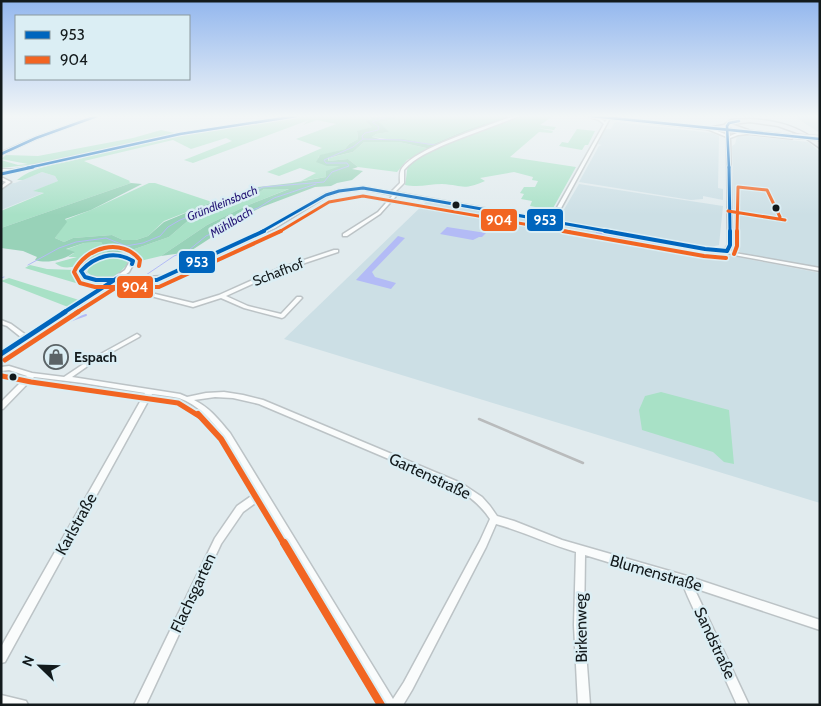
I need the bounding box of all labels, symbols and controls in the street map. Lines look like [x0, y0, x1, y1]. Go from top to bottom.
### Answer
legend [15, 15, 190, 80]
text: 953 [60, 26, 85, 44]
text: 904 [60, 51, 88, 69]
water label: Gründleinsbach [185, 182, 259, 224]
unlabelled marker [451, 200, 461, 210]
water label: Mühlbach [206, 203, 255, 241]
unlabelled marker [771, 203, 781, 213]
line badge: 904 [480, 208, 518, 232]
line badge: 953 [526, 208, 564, 232]
text: 904 [486, 211, 512, 229]
text: 953 [534, 211, 556, 229]
line badge: 953 [178, 250, 216, 274]
text: 953 [186, 253, 208, 271]
street label: Schafhof [250, 254, 306, 290]
line badge: 904 [116, 275, 154, 299]
text: 904 [122, 278, 148, 296]
shop icon: Espach [43, 344, 69, 370]
place label: Espach [74, 348, 117, 366]
unlabelled marker [8, 372, 18, 382]
street label: Gartenstraße [386, 449, 474, 503]
street label: Karlstraße [51, 490, 101, 558]
street label: Flachsgarten [166, 550, 220, 636]
street label: Blumenstraße [608, 551, 704, 595]
street label: Birkenweg [571, 592, 591, 663]
street label: Sandstraße [690, 604, 740, 682]
north arrow [15, 641, 65, 691]
text: N [18, 653, 38, 669]

